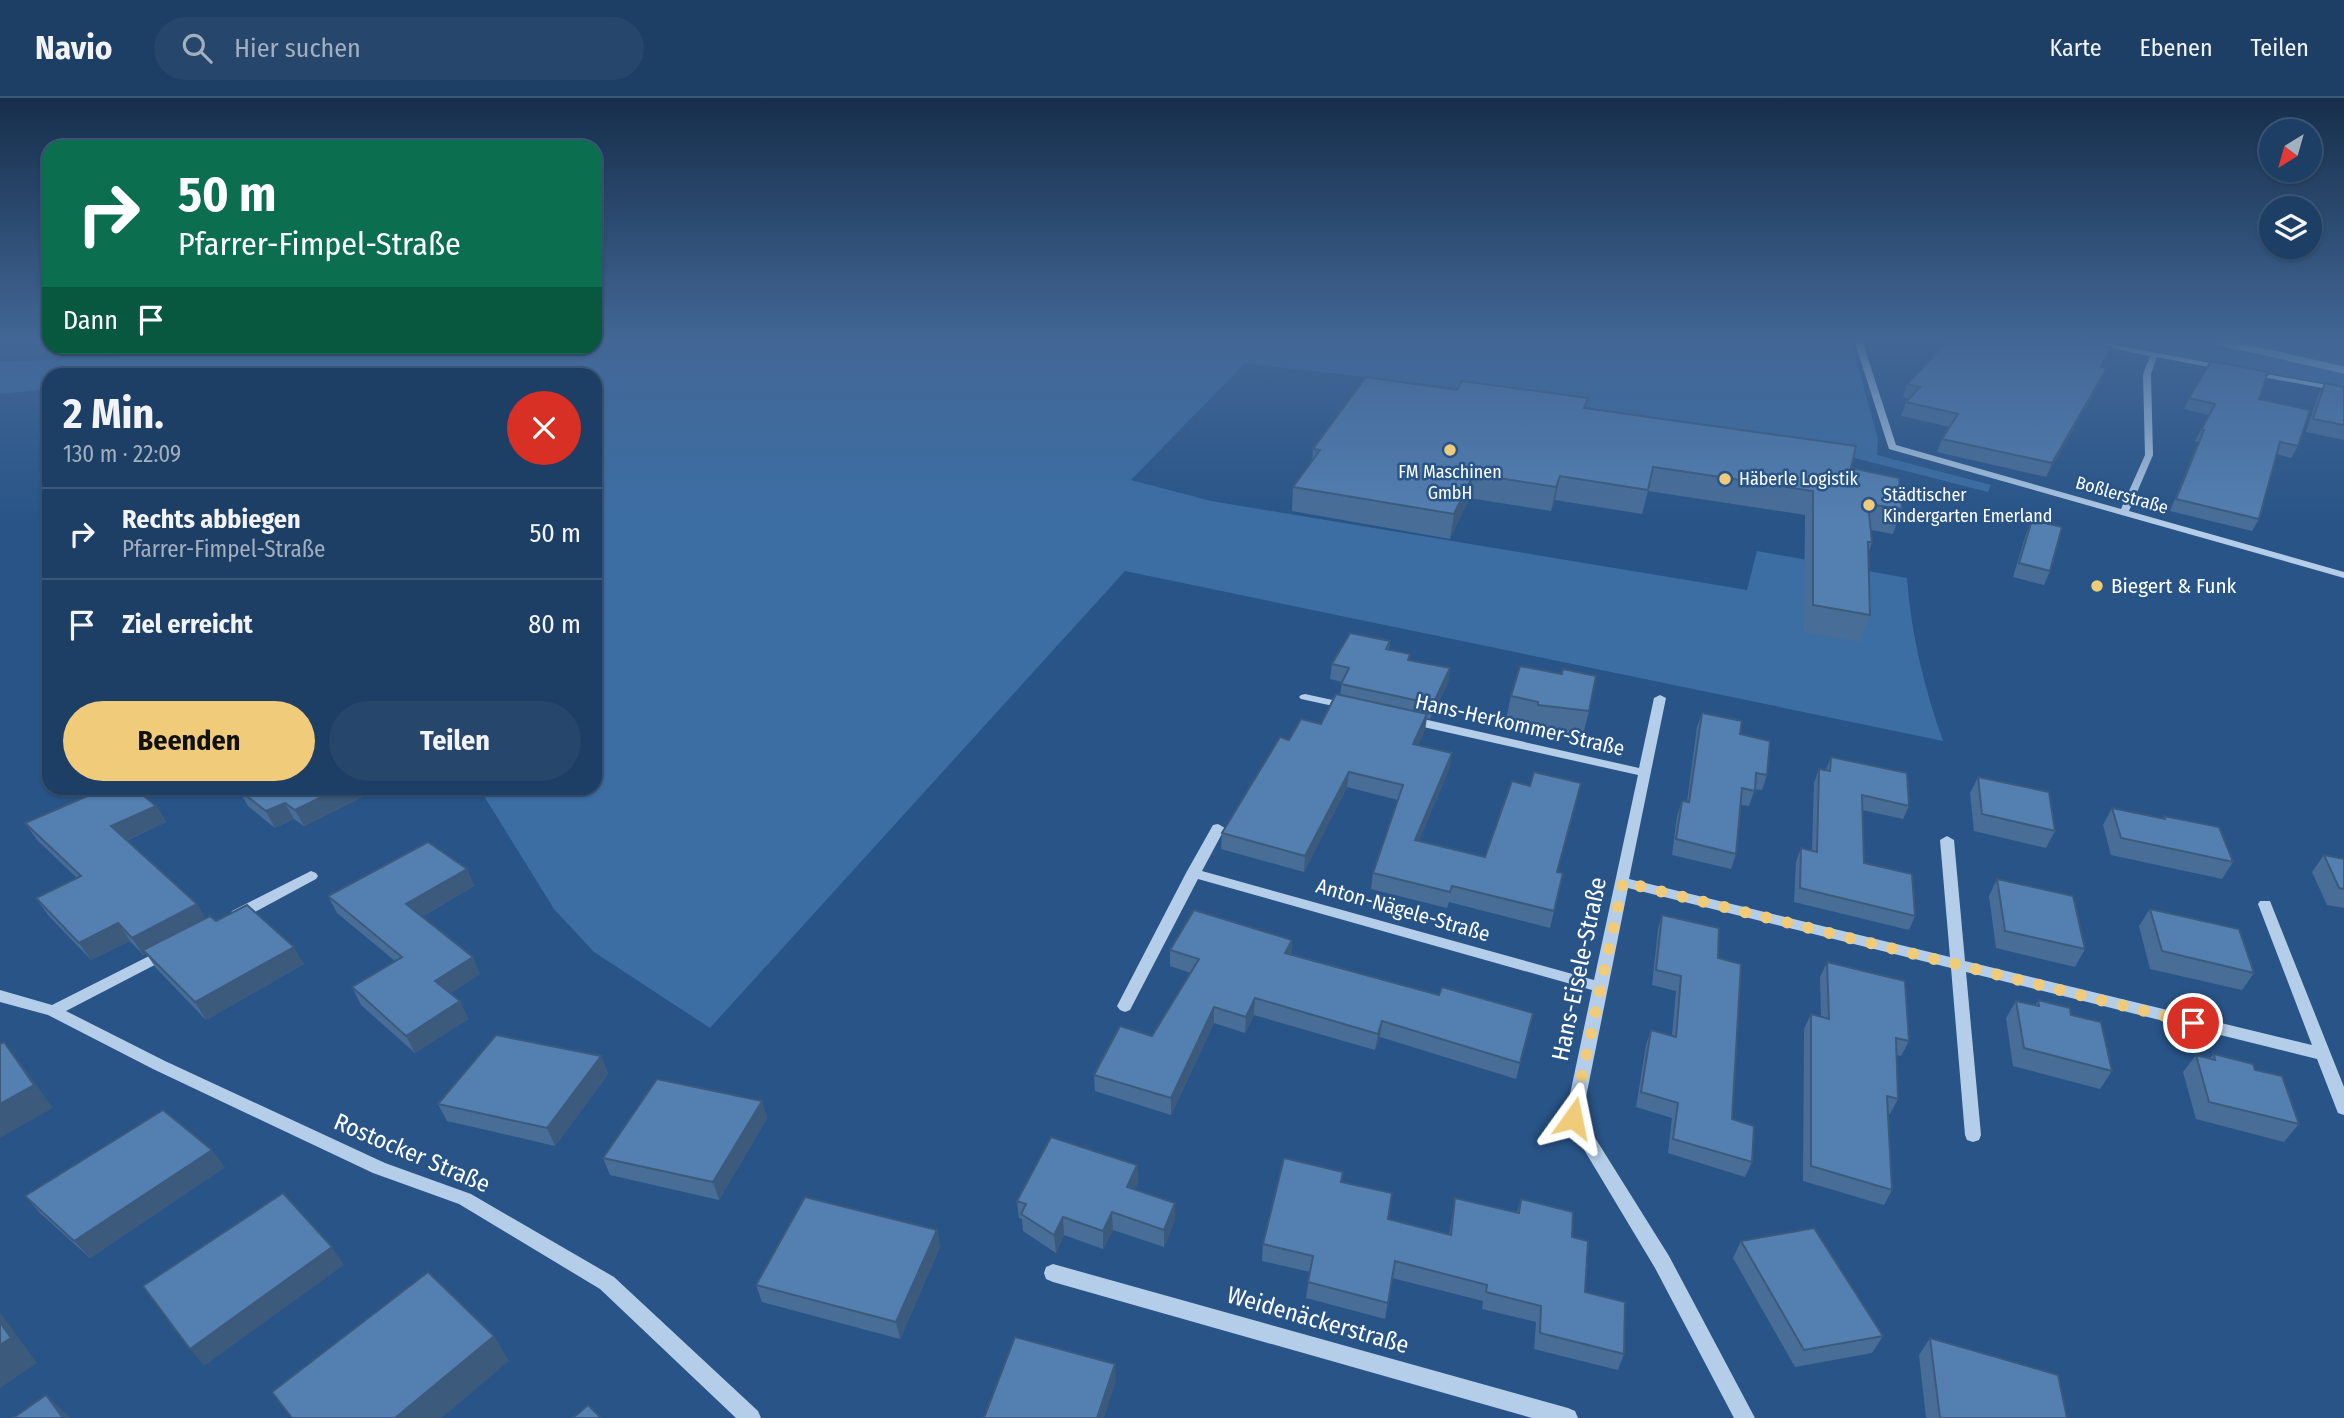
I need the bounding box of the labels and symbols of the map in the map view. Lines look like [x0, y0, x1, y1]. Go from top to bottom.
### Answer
north arrow [2259, 119, 2322, 182]
marker: FM Maschinen GmbH [1442, 442, 1458, 458]
place label: FM Maschinen GmbH [1398, 461, 1502, 504]
place label: Häberle Logistik [1739, 468, 1858, 490]
marker: Häberle Logistik [1717, 471, 1733, 487]
street label: Boßlerstraße [2073, 471, 2171, 519]
place label: Städtischer Kindergarten Emerland [1883, 484, 2052, 527]
marker: Städtischer Kindergarten Emerland [1861, 497, 1877, 513]
place label: Biegert & Funk [2111, 573, 2237, 599]
marker: Biegert & Funk [2089, 578, 2105, 594]
street label: Hans-Herkommer-Straße [1413, 688, 1627, 762]
street label: Anton-Nägele-Straße [1313, 873, 1493, 947]
street label: Hans-Eisele-Straße [1546, 875, 1612, 1063]
pin [2163, 993, 2223, 1053]
position arrow [1536, 1081, 1610, 1155]
street label: Rostocker Straße [330, 1108, 494, 1198]
street label: Weidenäckerstraße [1224, 1281, 1412, 1359]

